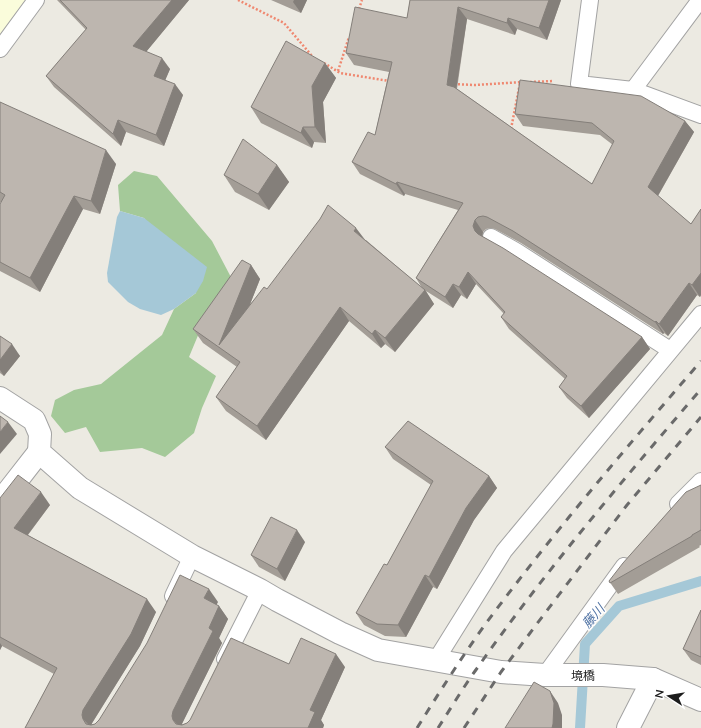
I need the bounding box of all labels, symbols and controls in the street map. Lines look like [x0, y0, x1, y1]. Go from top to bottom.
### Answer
water label: 藤川 [578, 599, 609, 631]
street label: 境橋 [571, 668, 595, 683]
north arrow [649, 676, 689, 716]
text: N [652, 688, 667, 699]

